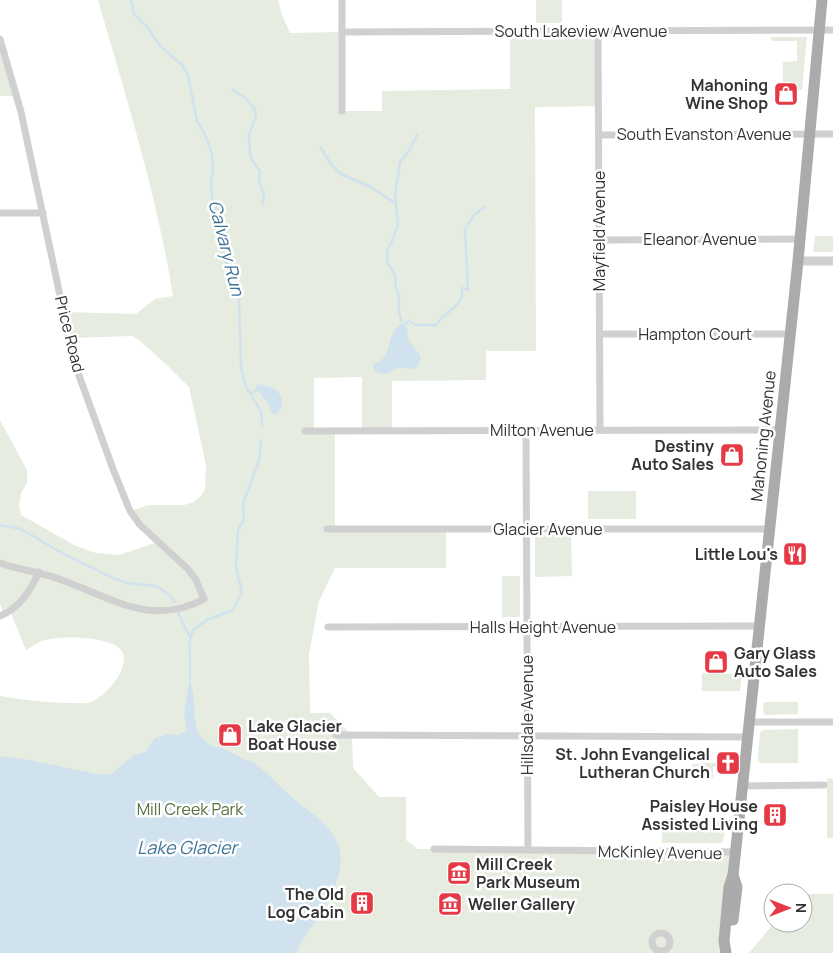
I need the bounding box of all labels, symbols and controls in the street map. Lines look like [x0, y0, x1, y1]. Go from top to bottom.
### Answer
street label: South Lakeview Avenue [495, 20, 667, 42]
place label: Mahoning Wine Shop [685, 74, 768, 114]
shop icon: Mahoning Wine Shop [773, 81, 799, 107]
street label: South Evanston Avenue [617, 123, 791, 145]
street label: Mayfield Avenue [588, 171, 610, 291]
water label: Calvary Run [203, 197, 251, 299]
street label: Eleanor Avenue [643, 228, 757, 250]
street label: Price Road [50, 293, 90, 375]
street label: Hampton Court [638, 323, 752, 345]
street label: Mahoning Avenue [745, 369, 781, 503]
street label: Milton Avenue [490, 419, 594, 441]
place label: Destiny Auto Sales [631, 435, 714, 475]
shop icon: Destiny Auto Sales [719, 442, 745, 468]
street label: Glacier Avenue [493, 518, 603, 540]
restaurant icon: Little Lou's [782, 541, 808, 567]
place label: Little Lou's [695, 543, 778, 565]
street label: Halls Height Avenue [470, 616, 616, 638]
place label: Gary Glass Auto Sales [734, 642, 817, 682]
shop icon: Gary Glass Auto Sales [703, 649, 729, 675]
street label: Hillsdale Avenue [516, 655, 538, 775]
place label: Lake Glacier Boat House [248, 715, 342, 755]
shop icon: Lake Glacier Boat House [217, 722, 243, 748]
place label: St. John Evangelical Lutheran Church [555, 743, 710, 783]
church icon: St. John Evangelical Lutheran Church [715, 750, 741, 776]
place label: Paisley House Assisted Living [641, 795, 758, 835]
park label: Mill Creek Park [137, 798, 244, 820]
building icon: Paisley House Assisted Living [762, 802, 788, 828]
water label: Lake Glacier [137, 835, 239, 859]
street label: McKinley Avenue [598, 840, 722, 864]
place label: Mill Creek Park Museum [476, 853, 580, 893]
museum icon: Mill Creek Park Museum [446, 860, 472, 886]
place label: The Old Log Cabin [267, 883, 344, 923]
north arrow [763, 883, 813, 933]
building icon: The Old Log Cabin [349, 890, 375, 916]
museum icon: Weller Gallery [437, 891, 463, 917]
place label: Weller Gallery [468, 893, 575, 915]
text: N [792, 903, 811, 913]

